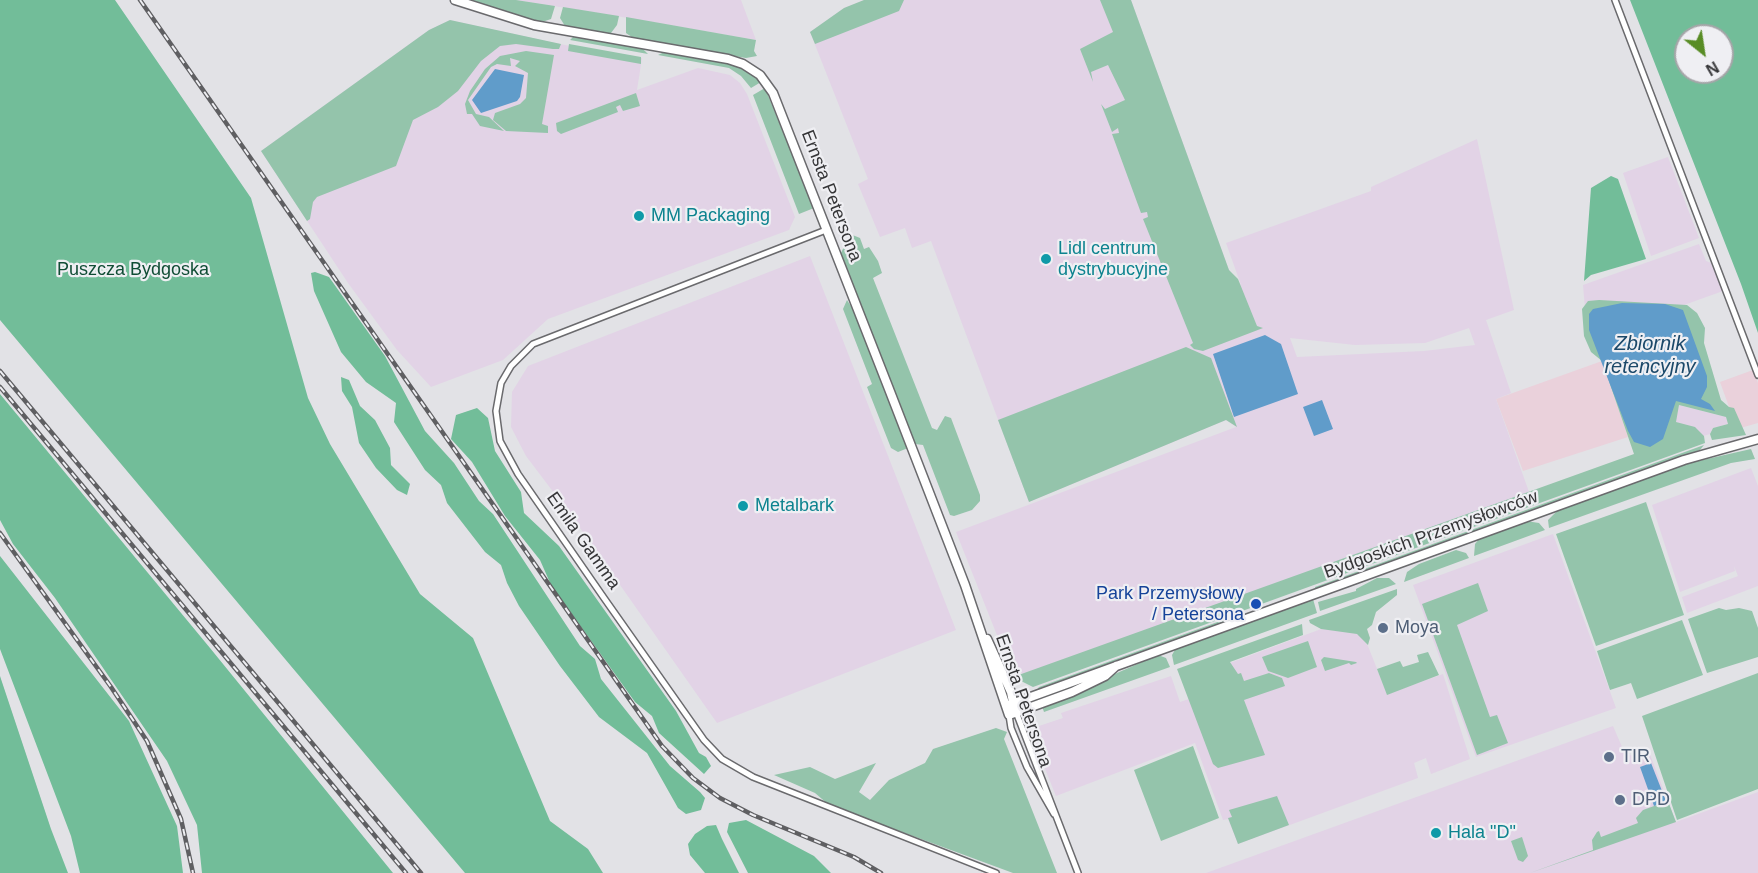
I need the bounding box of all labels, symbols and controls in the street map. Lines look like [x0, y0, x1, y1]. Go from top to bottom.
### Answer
north arrow [1674, 24, 1734, 84]
text: N [1703, 58, 1722, 79]
street label: Ernsta Petersona [796, 127, 866, 265]
place label: MM Packaging [651, 205, 770, 227]
marker: MM Packaging [632, 209, 646, 223]
place label: Lidl centrum dystrybucyjne [1058, 238, 1168, 280]
marker: Lidl centrum dystrybucyjne [1039, 252, 1053, 266]
park label: Puszcza Bydgoska [57, 259, 209, 281]
water label: Zbiornik retencyjny [1604, 332, 1696, 379]
street label: Bydgoskich Przemysłowców [1321, 486, 1541, 584]
street label: Emila Gamma [541, 488, 625, 594]
place label: Metalbark [755, 495, 834, 517]
marker: Metalbark [736, 499, 750, 513]
place label: Park Przemysłowy / Petersona [1096, 583, 1244, 626]
marker: Park Przemysłowy / Petersona [1249, 597, 1263, 611]
place label: Moya [1395, 617, 1439, 639]
marker: Moya [1376, 621, 1390, 635]
street label: Ernsta Petersona [990, 632, 1056, 770]
place label: TIR [1621, 746, 1650, 768]
marker: TIR [1602, 750, 1616, 764]
place label: DPD [1632, 789, 1670, 811]
marker: DPD [1613, 793, 1627, 807]
place label: Hala "D" [1448, 822, 1516, 844]
marker: Hala "D" [1429, 826, 1443, 840]

